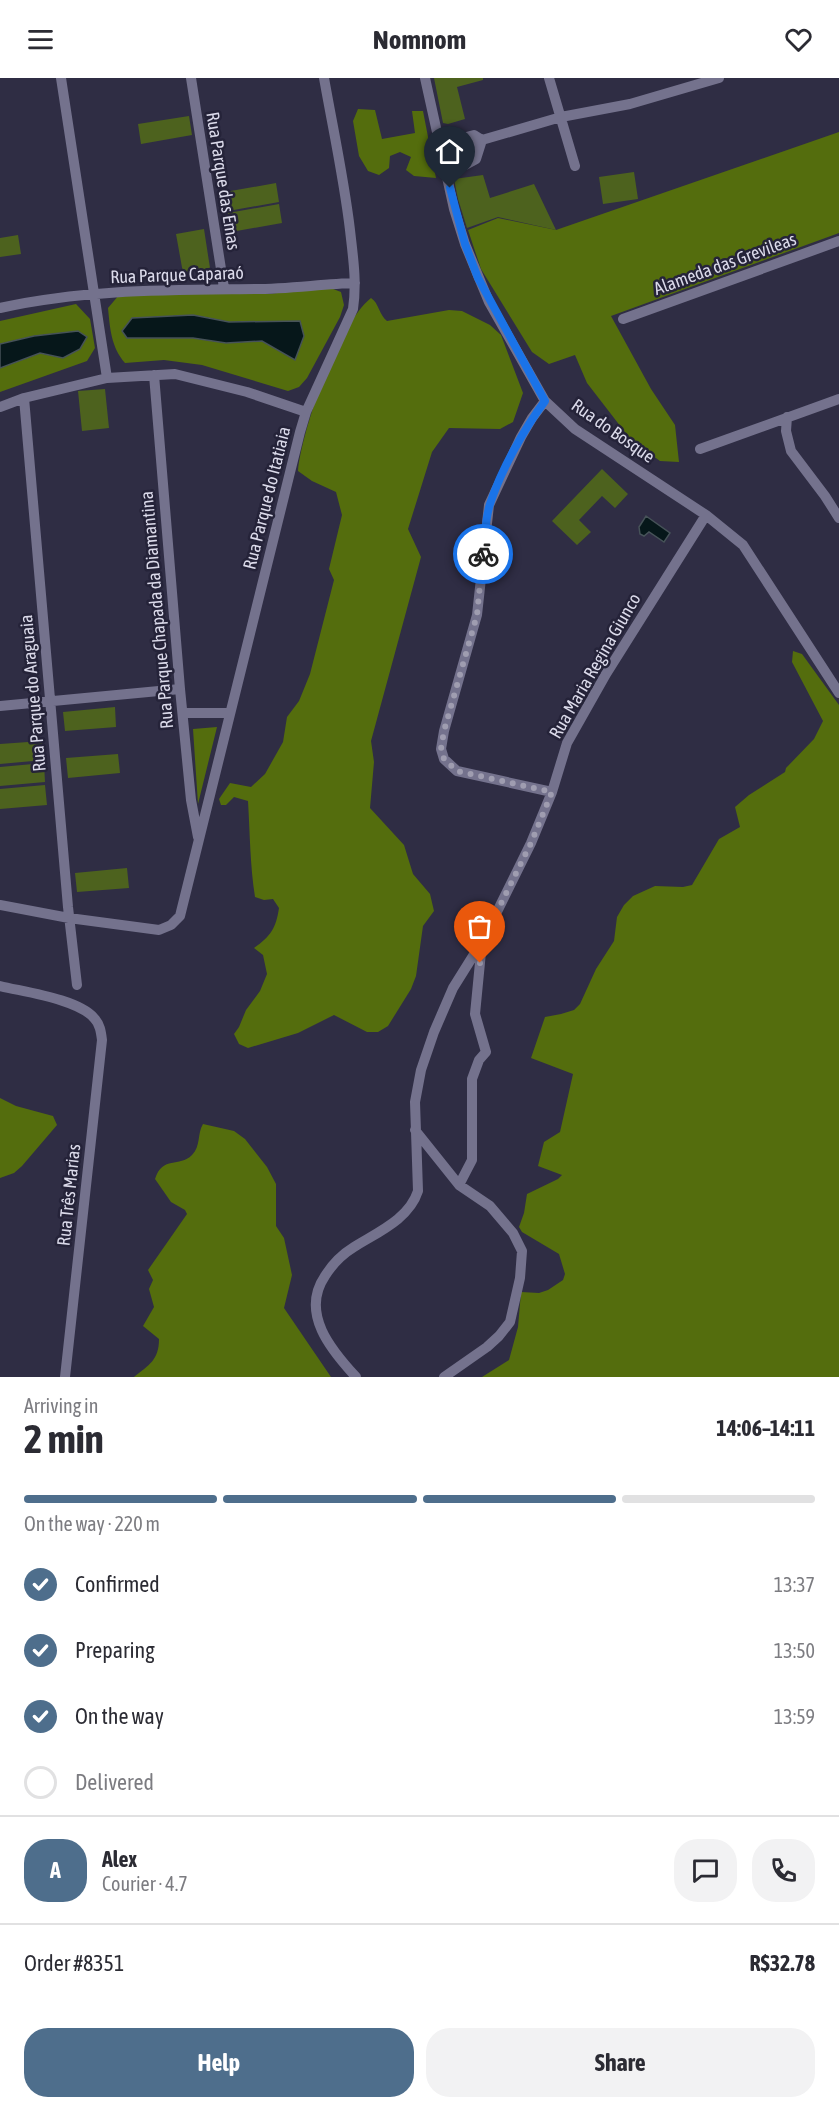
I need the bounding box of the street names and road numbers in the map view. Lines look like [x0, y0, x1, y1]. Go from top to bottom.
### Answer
street label: Rua Parque das Emas [202, 110, 245, 252]
street label: Alameda das Grevileas [651, 228, 799, 299]
street label: Rua Parque Caparaó [110, 262, 244, 287]
street label: Rua do Bosque [568, 394, 659, 467]
street label: Rua Parque do Itatiaia [239, 424, 294, 571]
street label: Rua Parque Chapada da Diamantina [136, 490, 177, 730]
street label: Rua Maria Regina Giunco [544, 589, 645, 742]
street label: Rua Parque do Araguaia [15, 614, 50, 772]
street label: Rua Três Marias [53, 1143, 84, 1247]

